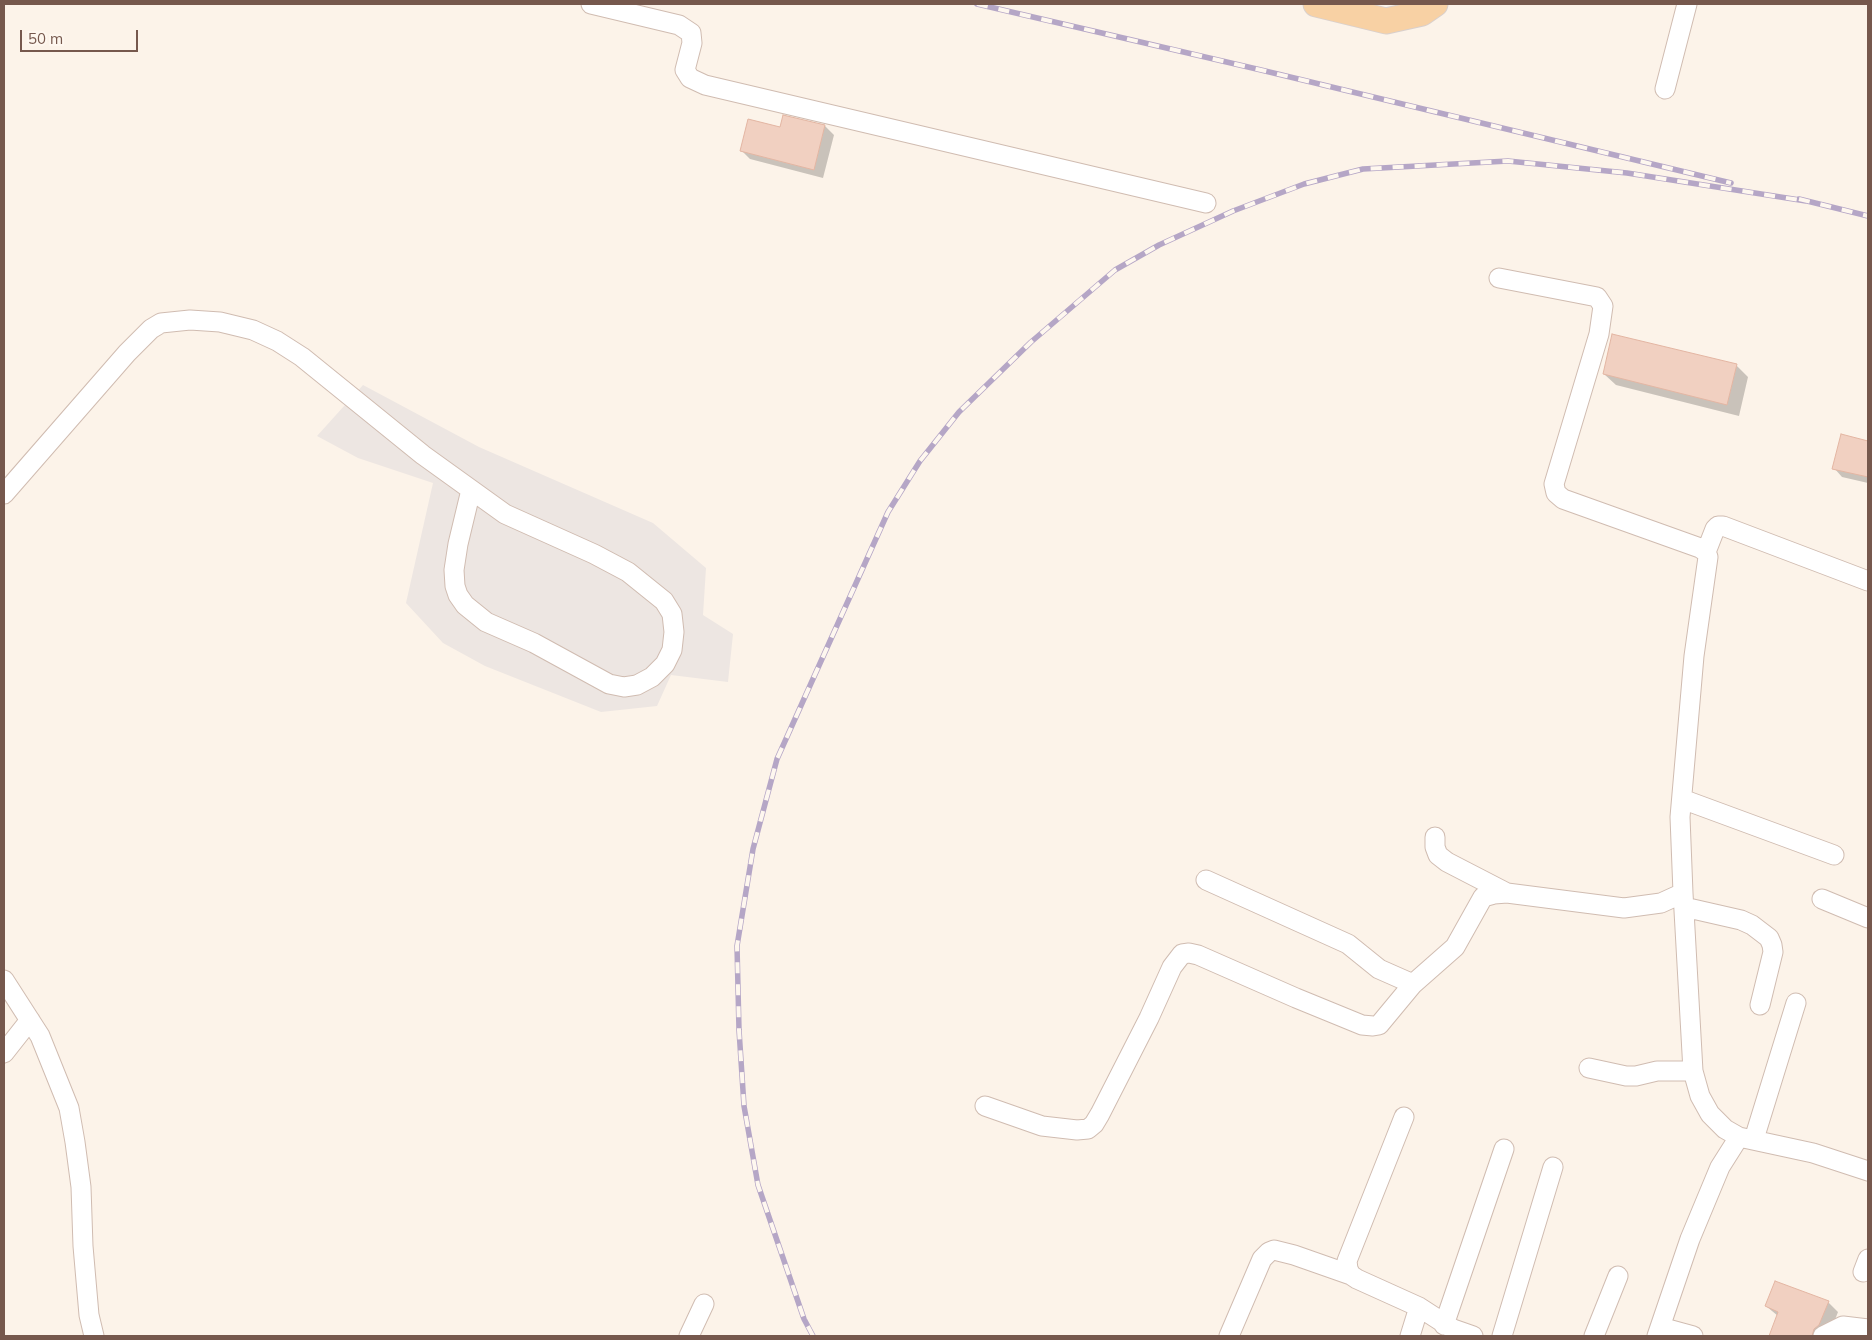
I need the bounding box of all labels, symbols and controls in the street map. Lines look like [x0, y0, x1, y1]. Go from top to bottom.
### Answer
scale bar [22, 20, 140, 52]
text: 50 m [28, 29, 63, 48]

